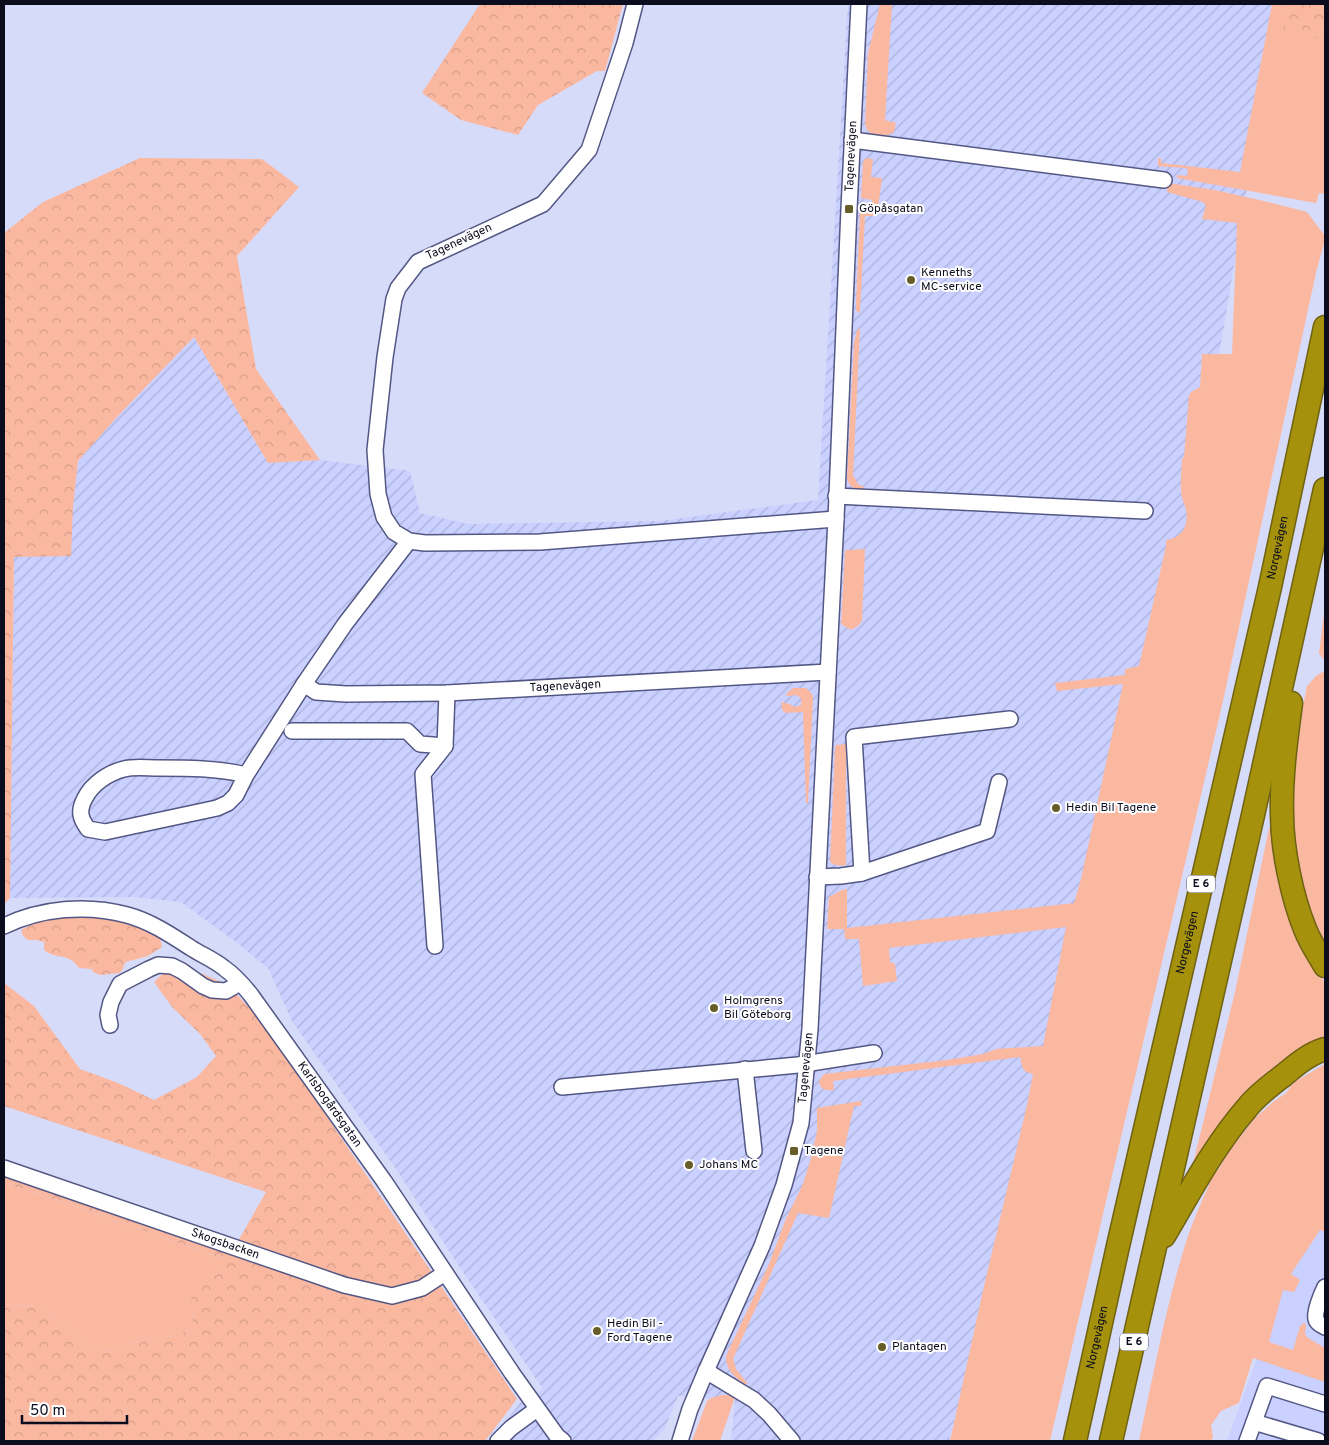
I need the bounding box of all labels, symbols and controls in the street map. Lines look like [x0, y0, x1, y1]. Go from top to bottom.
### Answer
street label: Tagenevägen [842, 120, 861, 192]
place label: Göpåsgatan [859, 201, 923, 217]
marker: Göpåsgatan [843, 203, 855, 215]
street label: Tagenevägen [423, 220, 495, 264]
place label: Kenneths MC-service [921, 265, 982, 295]
marker: Kenneths MC-service [905, 274, 917, 286]
street label: Norgevägen [1264, 515, 1293, 581]
street label: Tagenevägen [529, 677, 601, 696]
place label: Hedin Bil Tagene [1066, 800, 1156, 816]
marker: Hedin Bil Tagene [1050, 802, 1062, 814]
road number: E 6 [1187, 876, 1215, 892]
street label: Norgevägen [1173, 909, 1203, 976]
place label: Holmgrens Bil Göteborg [724, 993, 791, 1023]
marker: Holmgrens Bil Göteborg [708, 1002, 720, 1014]
street label: Tagenevägen [795, 1032, 818, 1104]
street label: Karlsbogårdsgatan [293, 1059, 365, 1151]
place label: Tagene [804, 1143, 843, 1159]
marker: Tagene [788, 1145, 800, 1157]
place label: Johans MC [699, 1157, 758, 1173]
marker: Johans MC [683, 1159, 695, 1171]
street label: Skogsbacken [189, 1225, 262, 1263]
street label: Norgevägen [1083, 1304, 1113, 1371]
place label: Hedin Bil - Ford Tagene [607, 1316, 672, 1346]
marker: Hedin Bil - Ford Tagene [591, 1325, 603, 1337]
road number: E 6 [1120, 1334, 1148, 1350]
place label: Plantagen [892, 1339, 947, 1355]
marker: Plantagen [876, 1341, 888, 1353]
scale bar [22, 1392, 128, 1424]
text: 50 m [30, 1402, 65, 1421]

